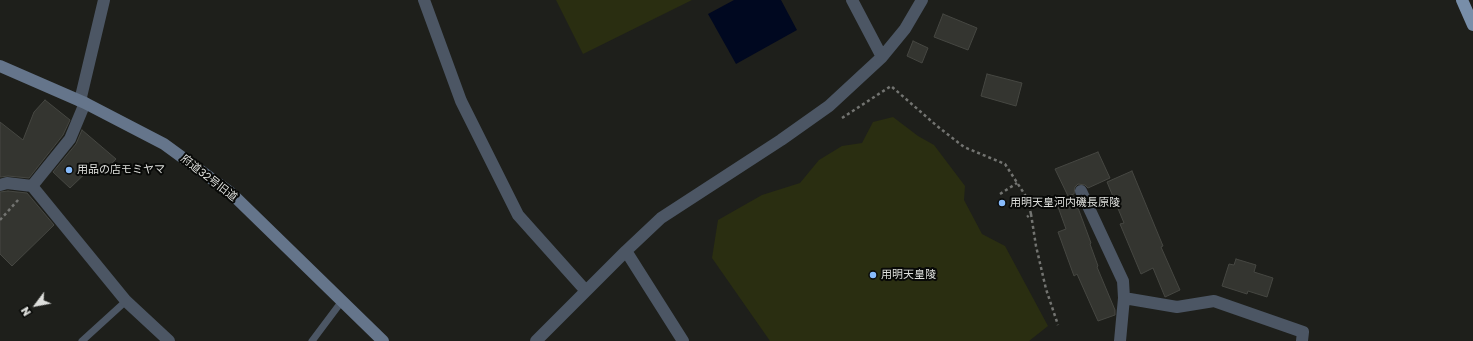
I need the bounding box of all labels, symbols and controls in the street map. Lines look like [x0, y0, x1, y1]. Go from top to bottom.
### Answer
street label: 府道32号旧道 [178, 152, 240, 204]
place label: 用品の店モミヤマ [77, 163, 165, 177]
marker: 用品の店モミヤマ [64, 165, 74, 175]
place label: 用明天皇河内磯長原陵 [1010, 196, 1120, 210]
marker: 用明天皇河内磯長原陵 [997, 198, 1007, 208]
place label: 用明天皇陵 [881, 268, 936, 282]
marker: 用明天皇陵 [868, 270, 878, 280]
north arrow [16, 285, 56, 325]
text: N [18, 305, 33, 319]

